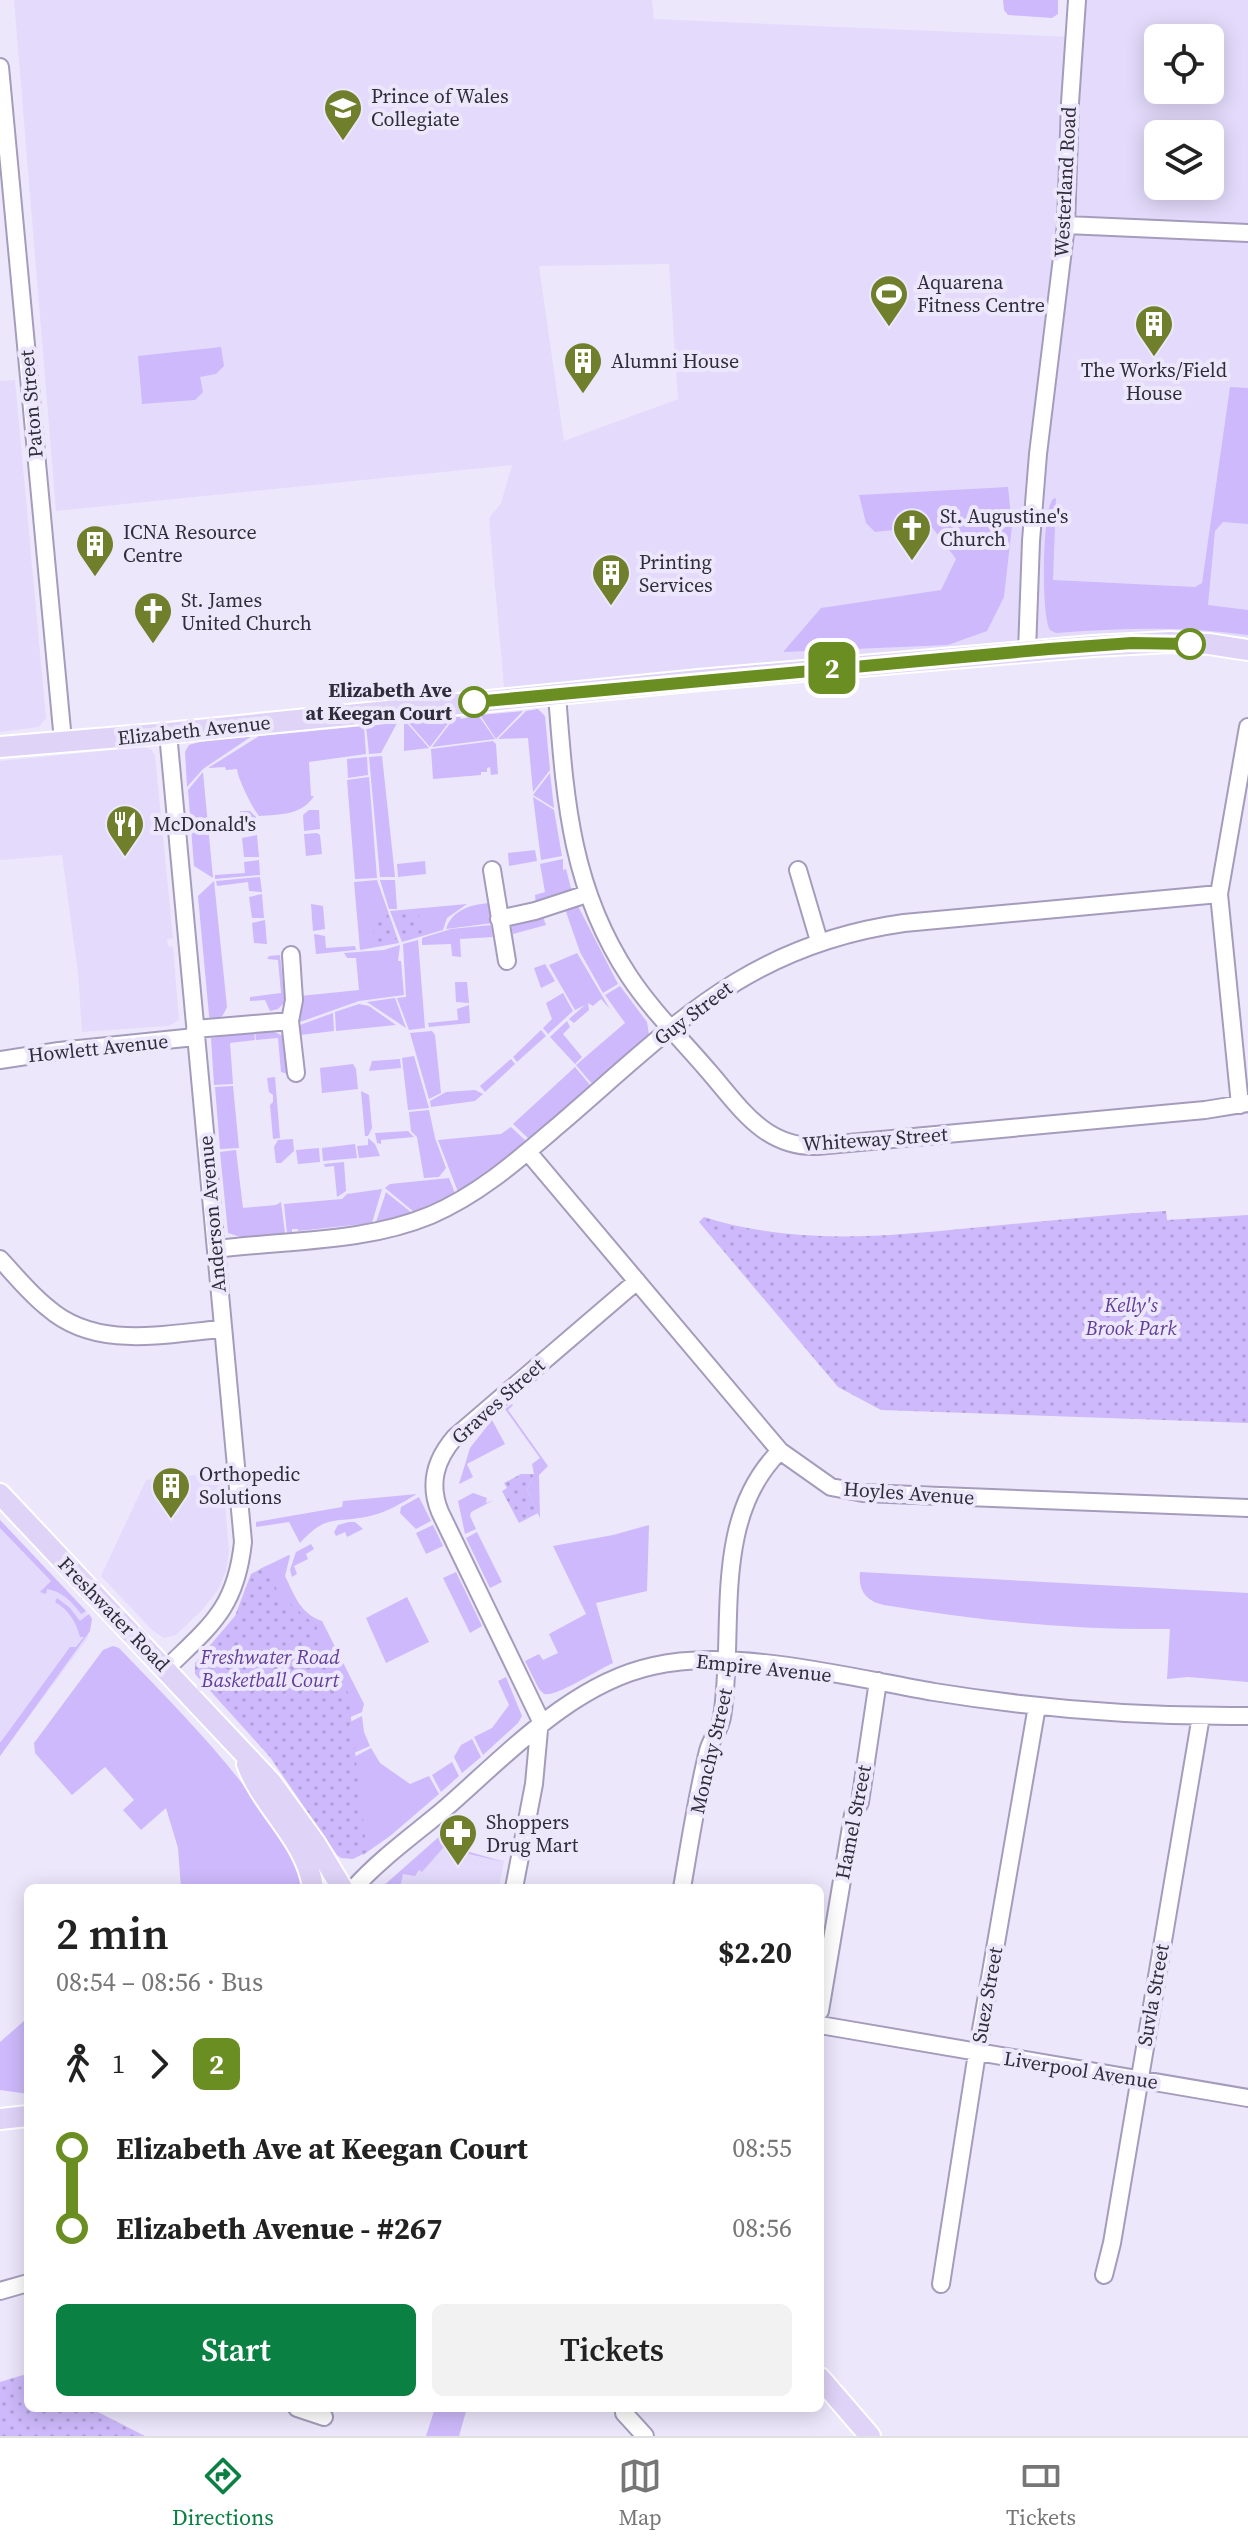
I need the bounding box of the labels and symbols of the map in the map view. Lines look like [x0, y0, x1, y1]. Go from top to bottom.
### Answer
place label: Prince of Wales Collegiate [371, 82, 509, 133]
school or university icon: Prince of Wales Collegiate [322, 87, 364, 142]
street label: Westerland Road [1047, 105, 1083, 258]
place label: Aquarena Fitness Centre [917, 268, 1045, 319]
sports icon: Aquarena Fitness Centre [868, 273, 910, 328]
building icon: The Works/Field House [1133, 303, 1175, 358]
building icon: Alumni House [562, 340, 604, 395]
place label: Alumni House [611, 347, 739, 375]
street label: Paton Street [12, 349, 50, 459]
place label: The Works/Field House [1081, 356, 1228, 407]
place label: St. Augustine's Church [940, 502, 1068, 553]
church icon: St. Augustine's Church [891, 507, 933, 562]
place label: ICNA Resource Centre [123, 518, 257, 569]
building icon: ICNA Resource Centre [74, 523, 116, 578]
place label: Printing Services [639, 548, 713, 599]
building icon: Printing Services [590, 552, 632, 607]
place label: St. James United Church [181, 586, 312, 637]
church icon: St. James United Church [132, 590, 174, 645]
unlabelled marker [1175, 629, 1205, 659]
line badge: 2 [806, 642, 858, 694]
place label: Elizabeth Ave at Keegan Court [306, 676, 453, 727]
marker: Elizabeth Ave at Keegan Court [459, 687, 489, 717]
street label: Elizabeth Avenue [116, 708, 272, 752]
restaurant icon: McDonald's [104, 803, 146, 858]
place label: McDonald's [153, 810, 256, 838]
street label: Guy Street [648, 974, 738, 1052]
street label: Howlett Avenue [26, 1027, 170, 1069]
street label: Whiteway Street [802, 1120, 949, 1158]
street label: Anderson Avenue [191, 1134, 233, 1294]
park label: Kelly's Brook Park [1084, 1291, 1177, 1342]
street label: Graves Street [445, 1351, 551, 1450]
place label: Orthopedic Solutions [199, 1460, 300, 1511]
building icon: Orthopedic Solutions [150, 1465, 192, 1520]
street label: Hoyles Avenue [843, 1474, 975, 1512]
street label: Freshwater Road [52, 1550, 177, 1678]
park label: Freshwater Road Basketball Court [199, 1643, 340, 1694]
street label: Empire Avenue [695, 1647, 833, 1689]
street label: Monchy Street [683, 1685, 739, 1817]
street label: Hamel Street [828, 1762, 878, 1881]
place label: Shoppers Drug Mart [486, 1808, 579, 1859]
pharmacy icon: Shoppers Drug Mart [437, 1812, 479, 1867]
street label: Suvla Street [1130, 1941, 1176, 2048]
street label: Suez Street [965, 1944, 1009, 2045]
street label: Liverpool Avenue [1002, 2044, 1160, 2096]

